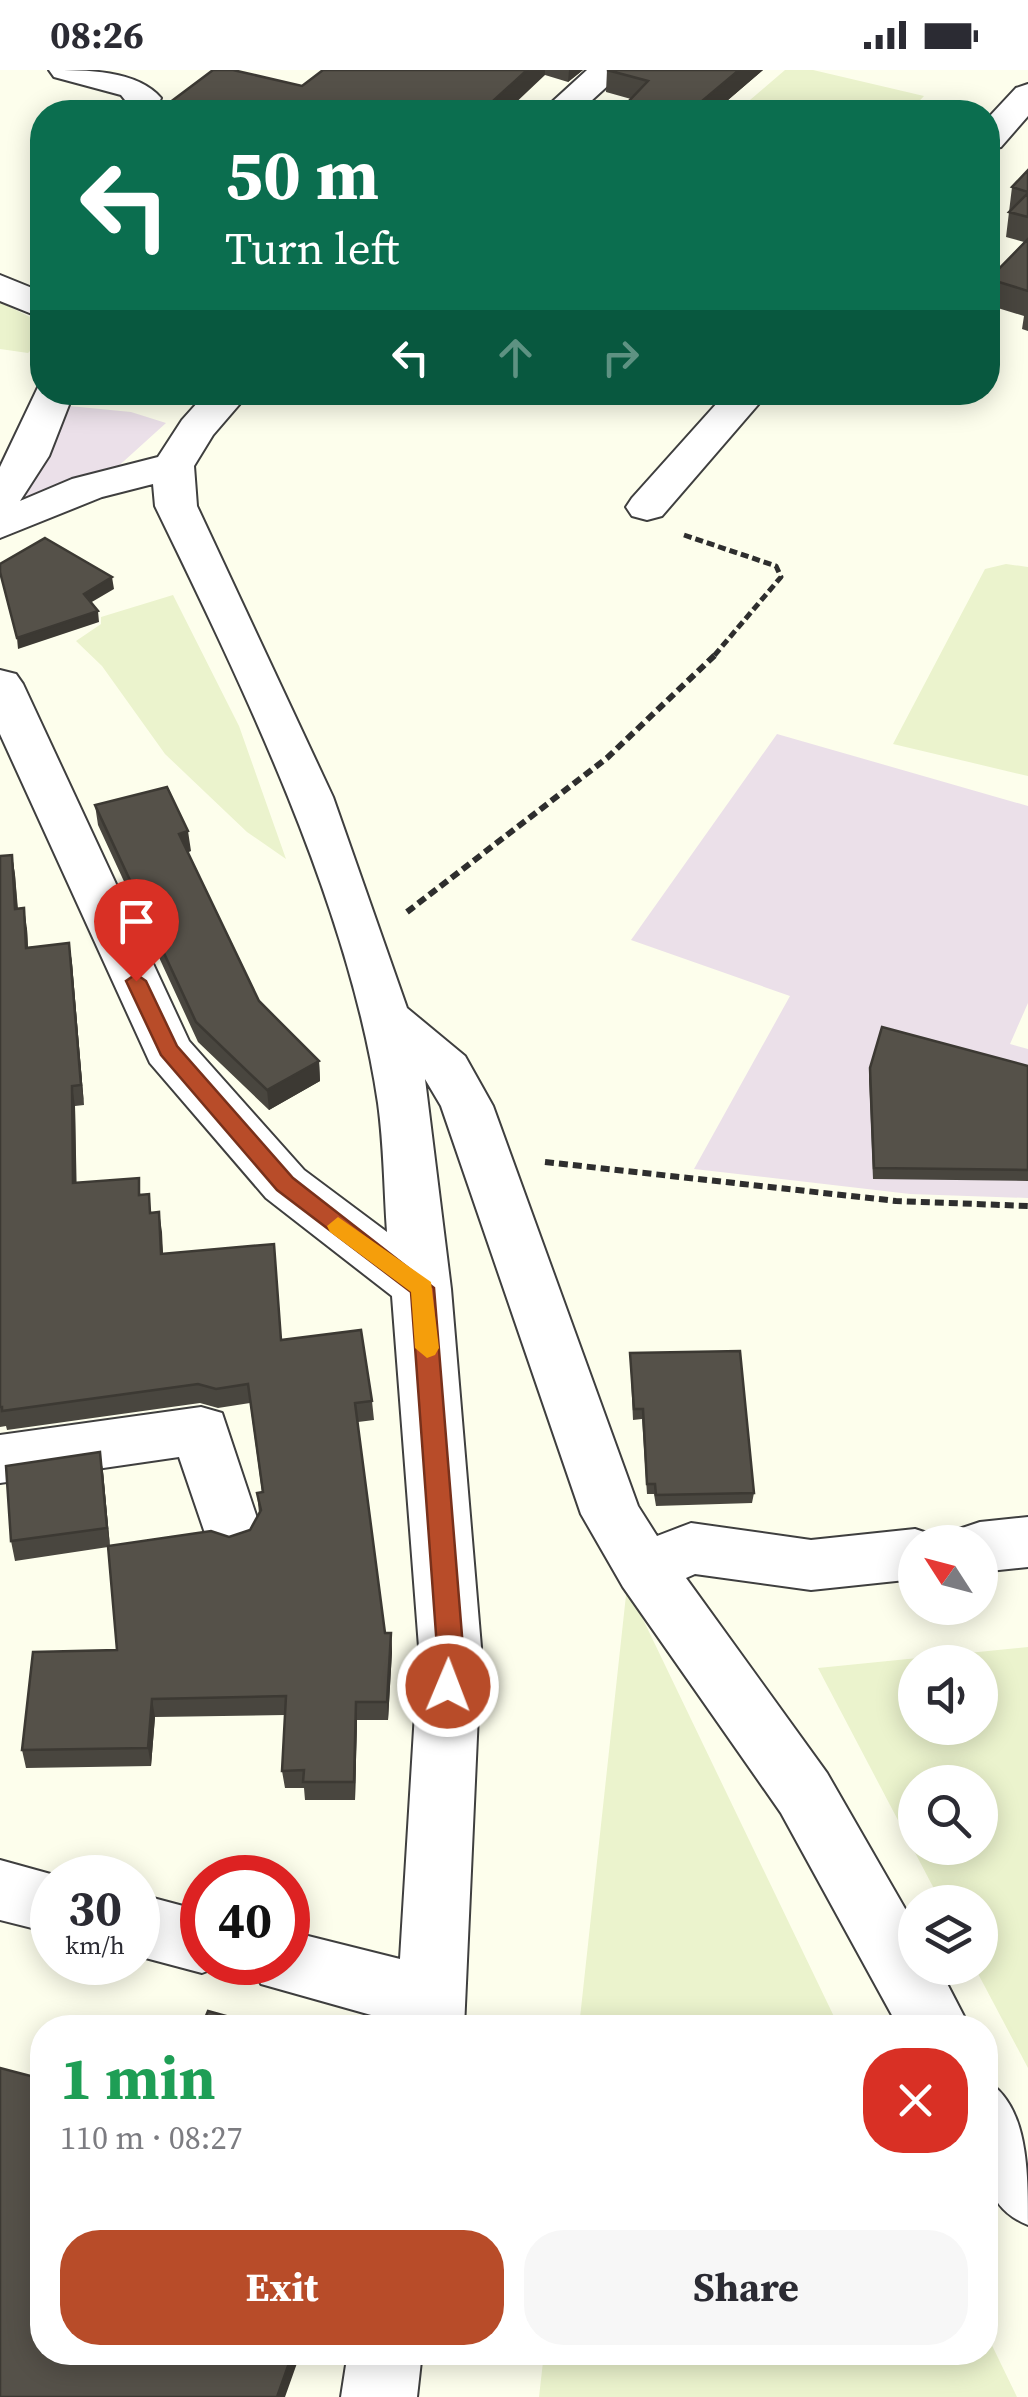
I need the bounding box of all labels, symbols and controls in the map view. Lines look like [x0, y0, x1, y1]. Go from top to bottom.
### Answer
text: 08:26 [50, 9, 144, 61]
text: 50 m [225, 126, 379, 222]
icon: left [60, 140, 190, 270]
text: Turn left [225, 217, 399, 279]
icon: left [383, 330, 438, 385]
icon: ahead [488, 330, 543, 385]
icon: right [593, 330, 648, 385]
pin [94, 879, 179, 982]
icon: arrive [109, 894, 164, 949]
north arrow [898, 1525, 998, 1625]
map controls [898, 1525, 998, 1985]
position arrow [396, 1634, 500, 1738]
button: sound [898, 1645, 998, 1745]
button: search [898, 1765, 998, 1865]
speed limit sign: 40 [180, 1855, 310, 1985]
text: 30 [68, 1873, 122, 1942]
button: layers [898, 1885, 998, 1985]
text: km/h [65, 1928, 125, 1962]
text: 1 min [60, 2037, 216, 2119]
button: close [863, 2048, 968, 2153]
text: 110 m · 08:27 [60, 2116, 242, 2160]
button: Exit [60, 2230, 504, 2345]
button: Share [524, 2230, 968, 2345]

